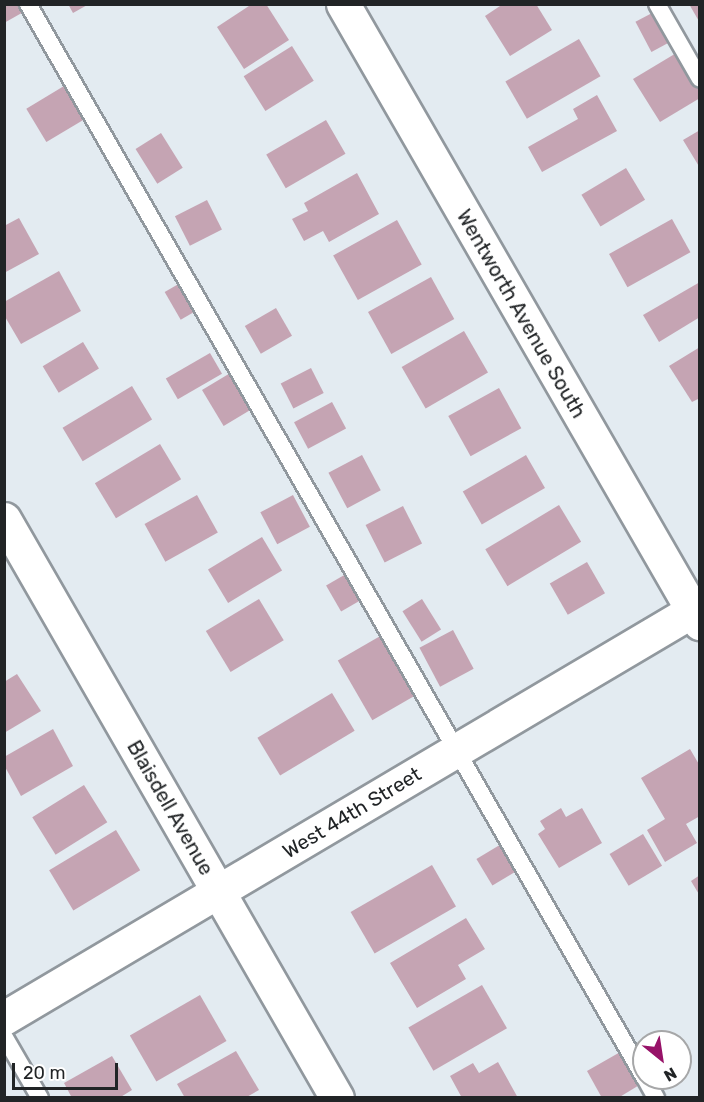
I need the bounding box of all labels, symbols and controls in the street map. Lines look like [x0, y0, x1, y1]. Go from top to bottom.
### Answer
street label: Wentworth Avenue South [451, 205, 591, 423]
street label: Blaisdell Avenue [122, 736, 218, 880]
street label: West 44th Street [278, 762, 426, 864]
north arrow [632, 1030, 692, 1090]
scale bar [15, 1051, 122, 1089]
text: 20 m [23, 1062, 65, 1084]
text: N [661, 1063, 680, 1085]

